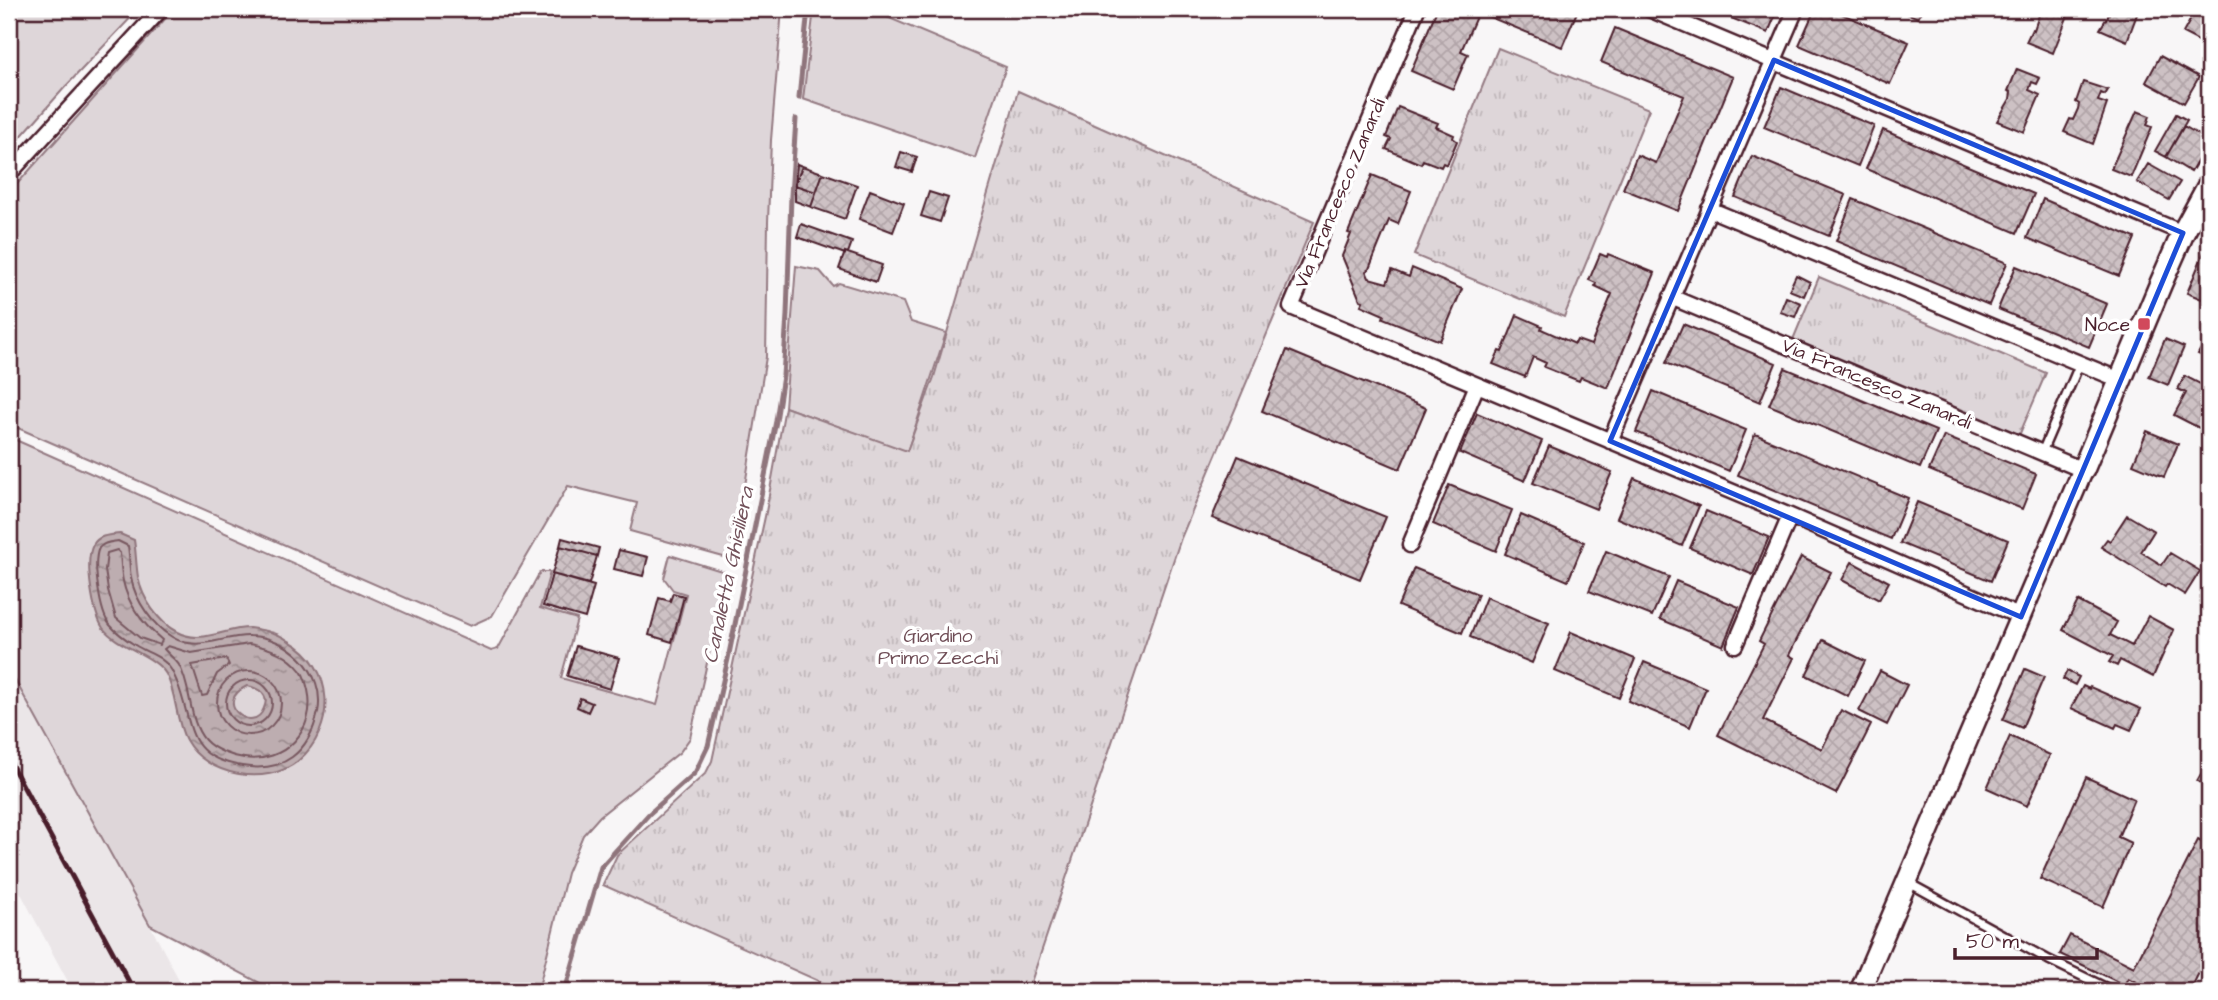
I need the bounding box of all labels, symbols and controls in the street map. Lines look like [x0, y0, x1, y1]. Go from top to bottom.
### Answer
street label: Via Francesco Zanardi [1288, 94, 1393, 293]
place label: Noce [2085, 312, 2130, 339]
marker: Noce [2136, 316, 2152, 332]
street label: Via Francesco Zanardi [1777, 332, 1976, 437]
water label: Canaletta Ghisiliera [696, 483, 762, 666]
park label: Giardino Primo Zecchi [878, 623, 998, 672]
scale bar [1955, 916, 2097, 960]
text: 50 m [1966, 927, 2020, 956]

